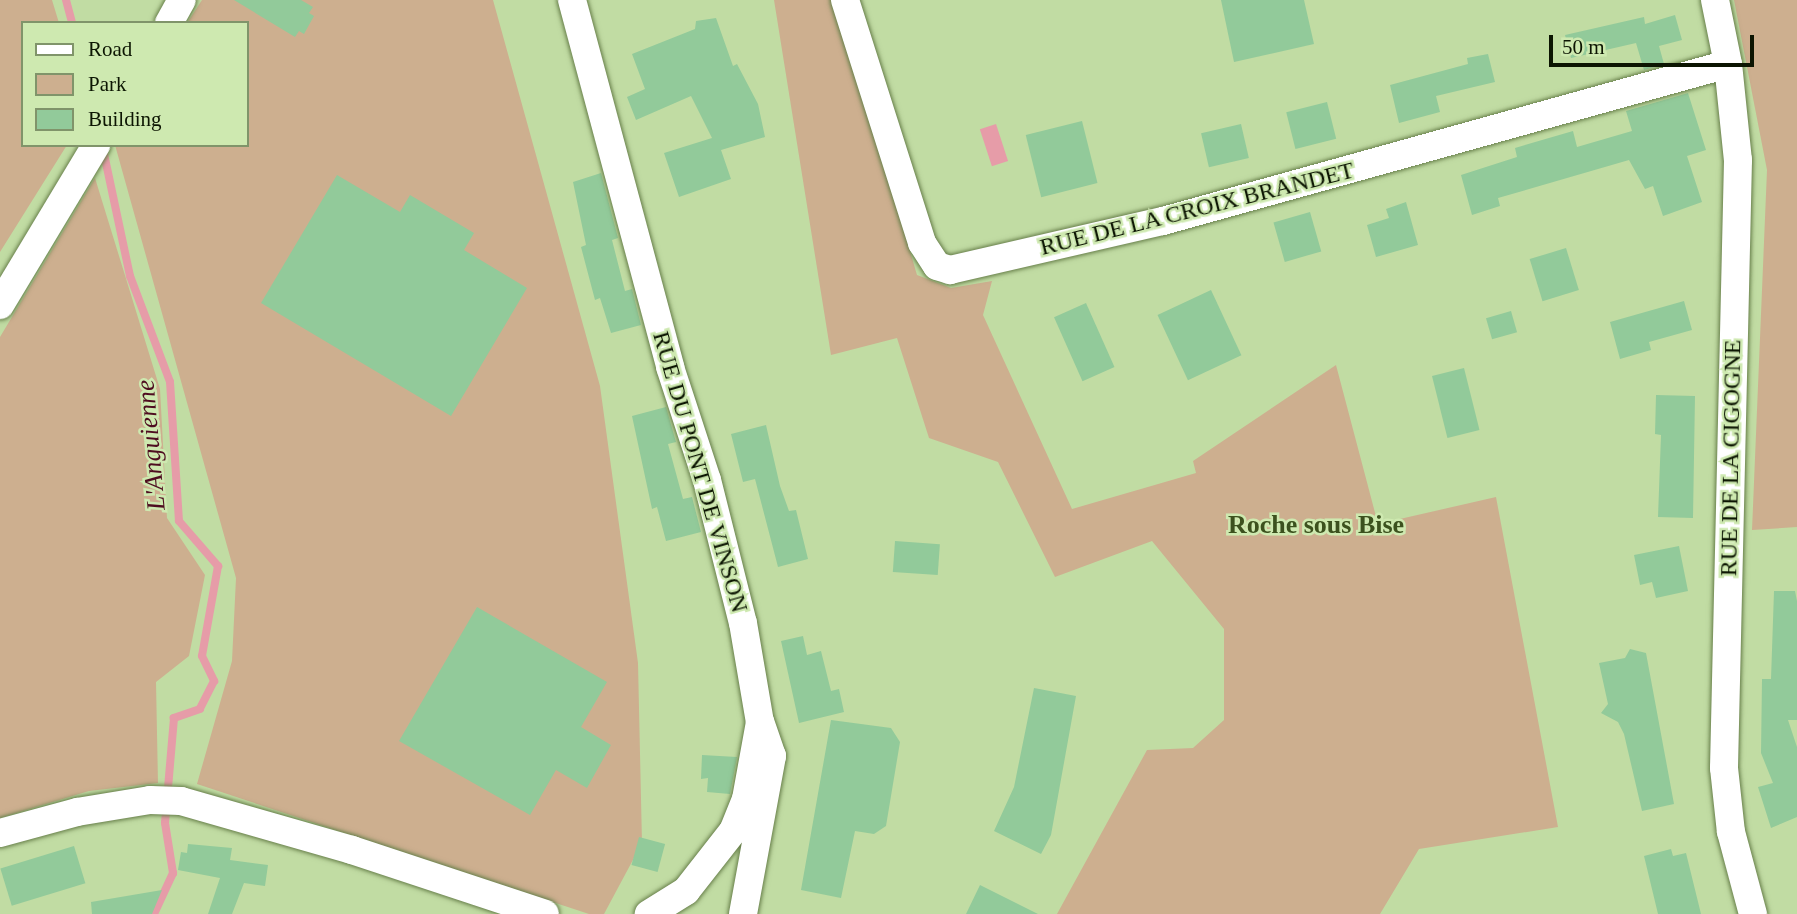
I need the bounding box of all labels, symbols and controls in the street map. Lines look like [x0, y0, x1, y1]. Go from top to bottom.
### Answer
legend [21, 21, 248, 147]
scale bar [1552, 21, 1757, 65]
text: 50 m [1562, 35, 1605, 59]
text: Road [88, 37, 132, 61]
text: Park [88, 72, 127, 96]
text: Building [88, 107, 162, 131]
street label: RUE DE LA CROIX BRANDET [1036, 156, 1358, 262]
street label: RUE DU PONT DE VINSON [646, 328, 754, 616]
street label: RUE DE LA CIGOGNE [1715, 339, 1747, 577]
water label: L'Anguienne [130, 378, 172, 512]
district label: Roche sous Bise [1228, 509, 1404, 541]

